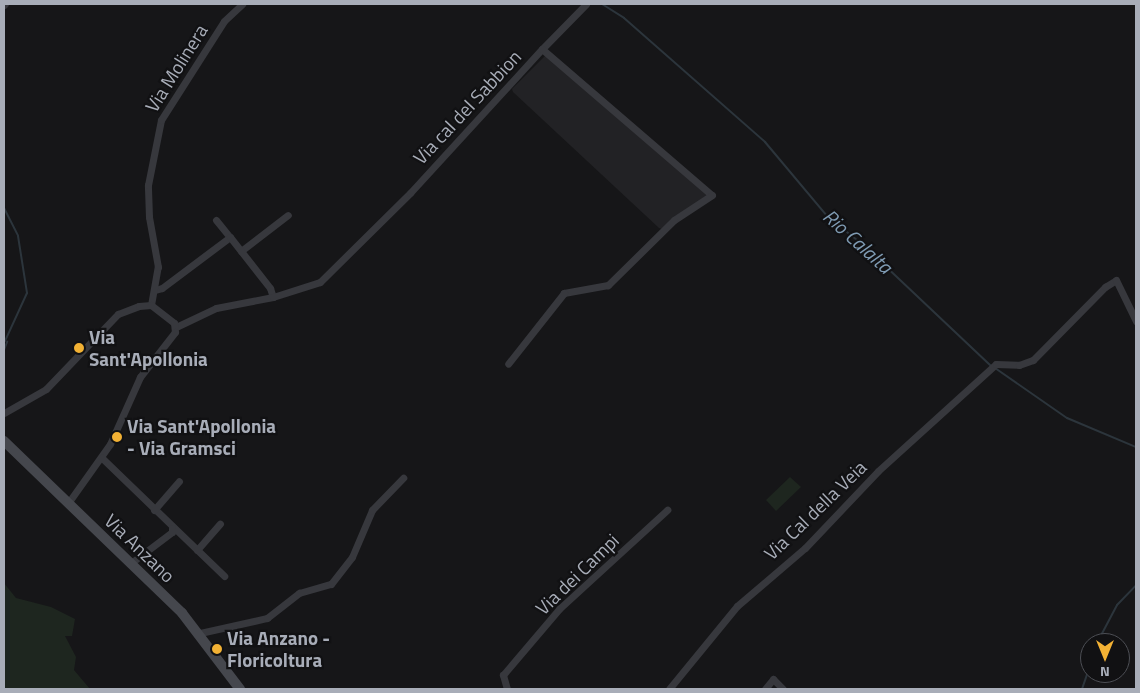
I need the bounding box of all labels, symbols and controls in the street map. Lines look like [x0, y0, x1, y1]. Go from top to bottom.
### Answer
street label: Via Molinera [140, 20, 212, 116]
street label: Via cal del Sabbion [408, 45, 526, 169]
water label: Rio Calalta [819, 204, 897, 278]
place label: Via Sant'Apollonia [89, 326, 208, 370]
marker: Via Sant'Apollonia [73, 342, 85, 354]
place label: Via Sant'Apollonia - Via Gramsci [127, 415, 276, 459]
marker: Via Sant'Apollonia - Via Gramsci [111, 431, 123, 443]
street label: Via Cal della Veia [759, 456, 871, 564]
street label: Via Anzano [100, 509, 180, 587]
street label: Via dei Campi [531, 529, 623, 619]
place label: Via Anzano - Floricoltura [227, 627, 330, 671]
north arrow [1080, 633, 1130, 683]
marker: Via Anzano - Floricoltura [211, 643, 223, 655]
text: N [1100, 662, 1110, 683]

